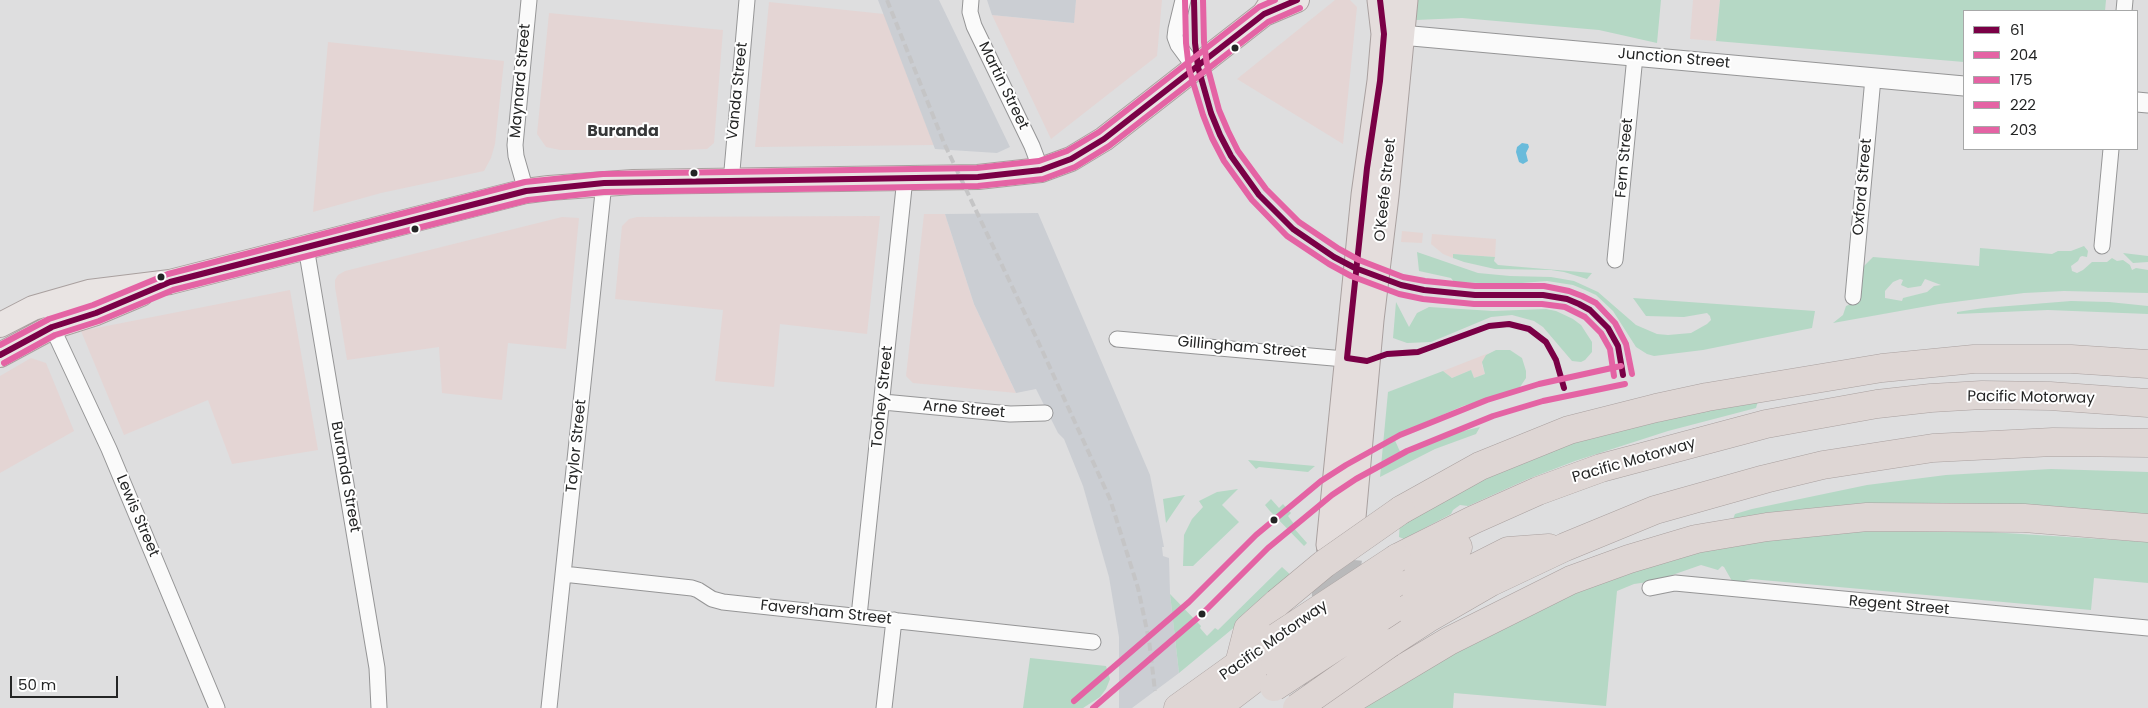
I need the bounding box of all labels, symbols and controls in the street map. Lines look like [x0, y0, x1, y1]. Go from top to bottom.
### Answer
legend [1963, 10, 2138, 150]
text: 61 [2010, 19, 2024, 40]
street label: Maynard Street [507, 23, 535, 139]
street label: Martin Street [974, 39, 1032, 133]
street label: Vanda Street [724, 41, 752, 141]
unlabelled marker [1230, 43, 1240, 53]
text: 204 [2010, 44, 2037, 65]
street label: Junction Street [1617, 45, 1731, 73]
text: 175 [2010, 69, 2032, 90]
text: 222 [2010, 94, 2036, 115]
street label: Fern Street [1613, 117, 1637, 199]
text: 203 [2010, 119, 2037, 140]
district label: Buranda [587, 122, 659, 142]
street label: O'Keefe Street [1372, 137, 1400, 243]
street label: Oxford Street [1850, 138, 1876, 236]
unlabelled marker [689, 168, 699, 178]
unlabelled marker [410, 224, 420, 234]
unlabelled marker [156, 272, 166, 282]
street label: Gillingham Street [1177, 333, 1307, 363]
street label: Toohey Street [869, 345, 897, 449]
street label: Pacific Motorway [1967, 388, 2095, 408]
street label: Arne Street [922, 397, 1006, 423]
street label: Taylor Street [563, 399, 591, 493]
street label: Buranda Street [326, 420, 364, 534]
street label: Pacific Motorway [1570, 435, 1698, 487]
street label: Lewis Street [112, 472, 162, 560]
unlabelled marker [1269, 515, 1279, 525]
street label: Regent Street [1848, 593, 1950, 619]
street label: Faversham Street [759, 597, 893, 629]
street label: Pacific Motorway [1217, 597, 1331, 685]
unlabelled marker [1197, 609, 1207, 619]
scale bar [12, 666, 120, 698]
text: 50 m [18, 674, 56, 695]

